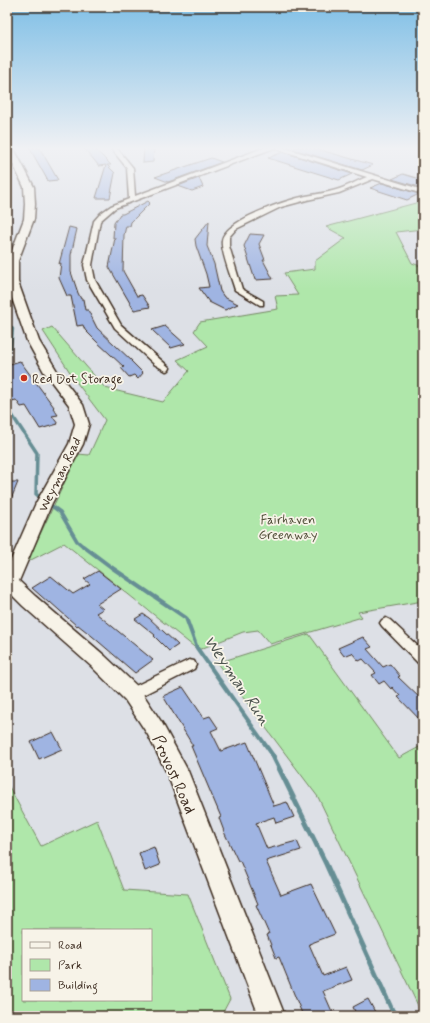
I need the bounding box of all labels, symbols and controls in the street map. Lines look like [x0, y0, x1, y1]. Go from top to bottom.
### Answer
place label: Red Dot Storage [32, 371, 123, 390]
marker: Red Dot Storage [19, 373, 29, 383]
street label: Weyman Road [35, 435, 86, 515]
park label: Fairhaven Greenway [258, 512, 318, 544]
water label: Weyman Run [199, 631, 276, 731]
street label: Provost Road [147, 732, 200, 817]
legend [22, 929, 152, 1001]
text: Road [58, 938, 82, 954]
text: Park [58, 958, 82, 974]
text: Building [58, 978, 98, 995]

